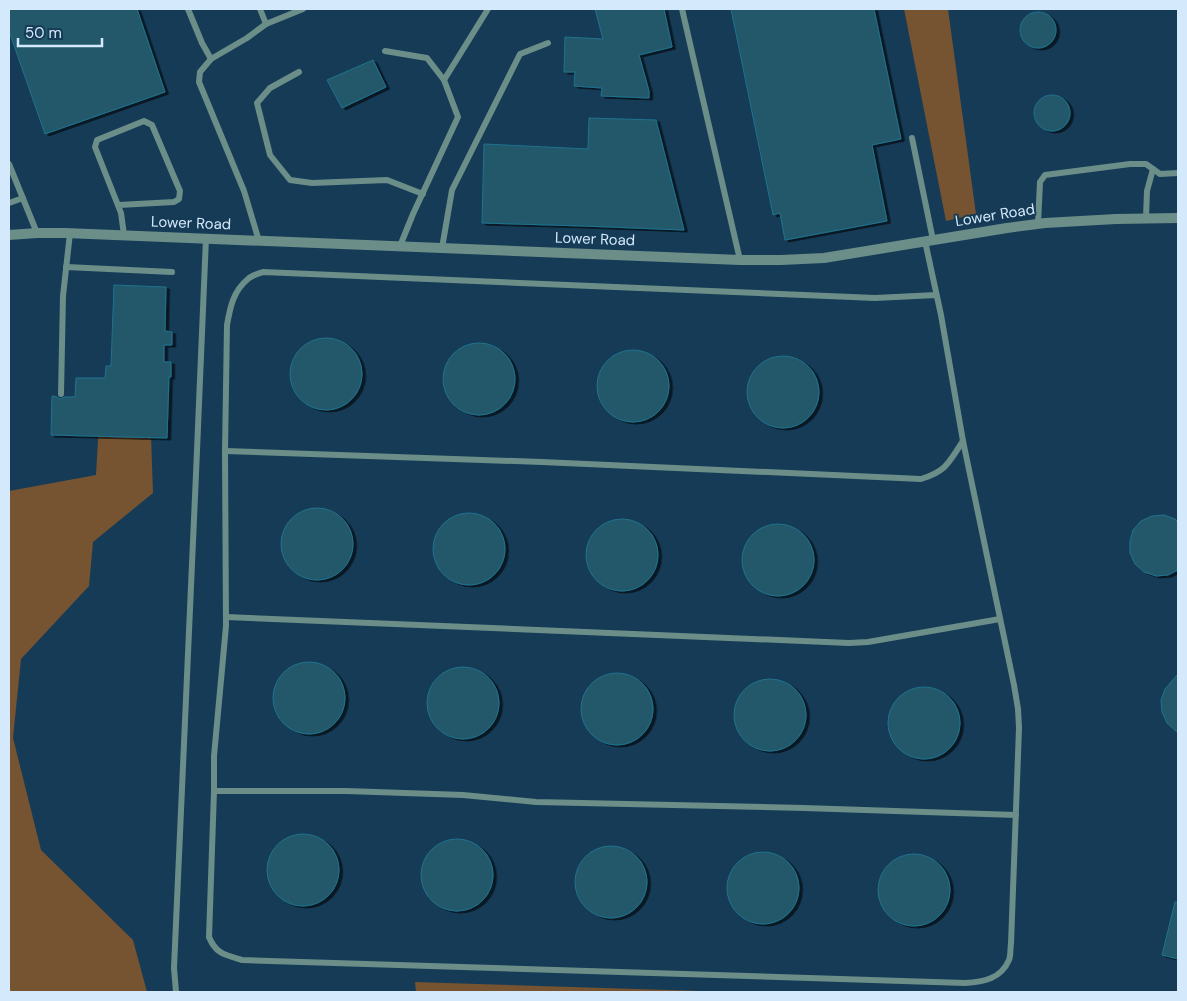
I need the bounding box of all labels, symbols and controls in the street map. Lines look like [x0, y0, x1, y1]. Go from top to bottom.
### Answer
scale bar [18, 15, 101, 47]
text: 50 m [25, 23, 62, 43]
street label: Lower Road [954, 199, 1036, 231]
street label: Lower Road [151, 212, 231, 234]
street label: Lower Road [555, 228, 635, 250]

